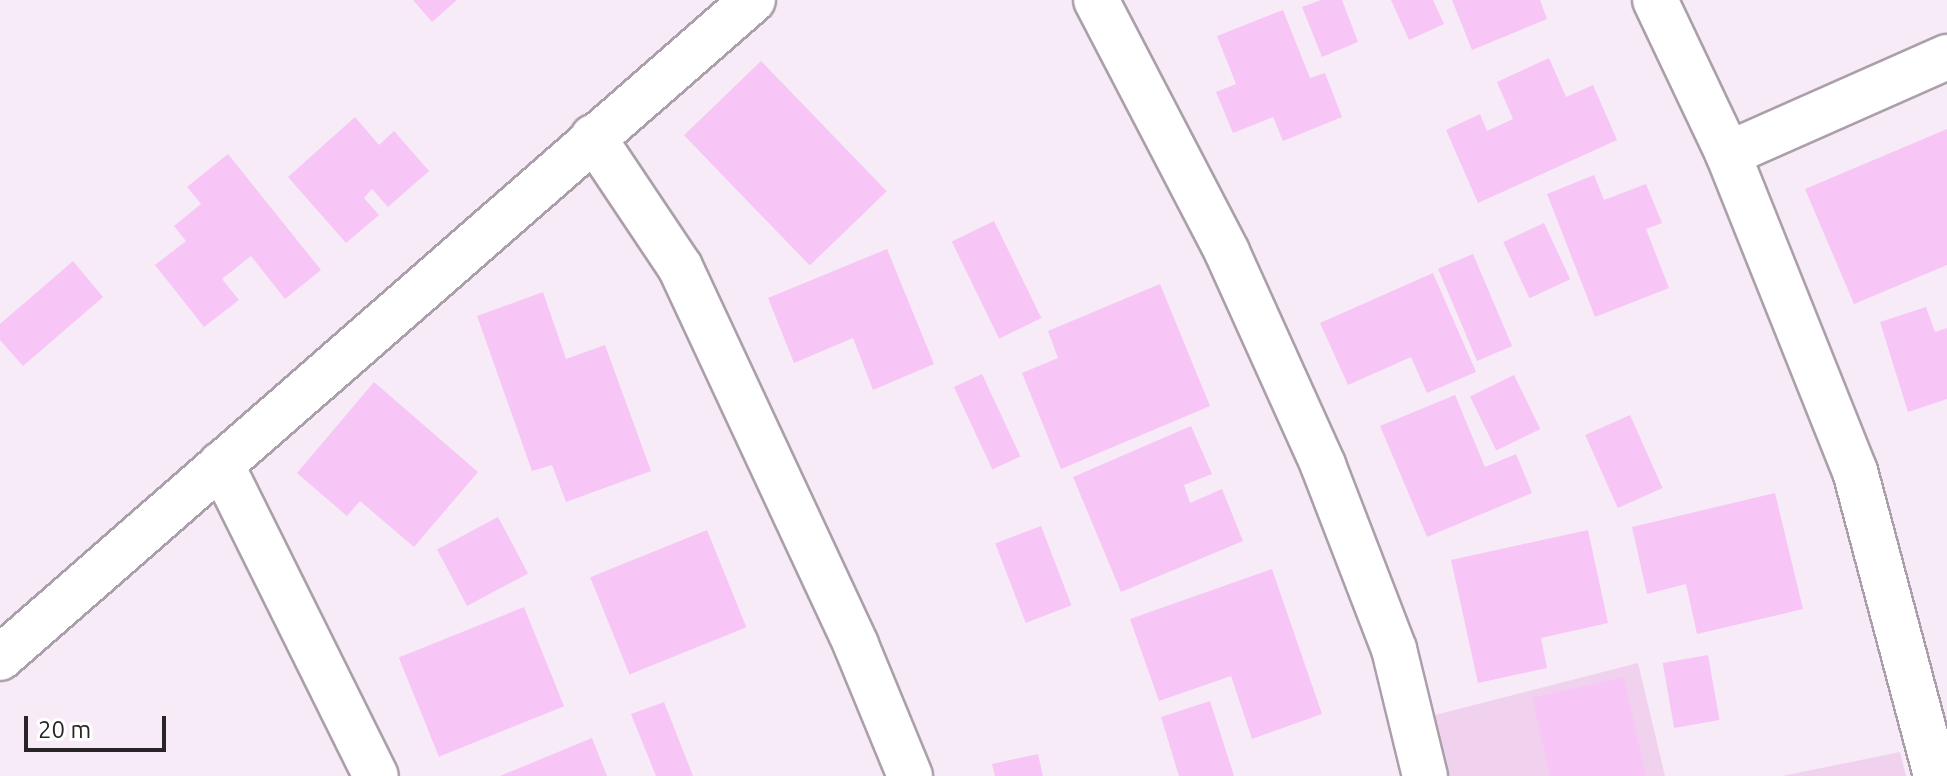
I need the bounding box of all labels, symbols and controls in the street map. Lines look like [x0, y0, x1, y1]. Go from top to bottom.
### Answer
scale bar [28, 700, 170, 750]
text: 20 m [38, 716, 91, 743]

